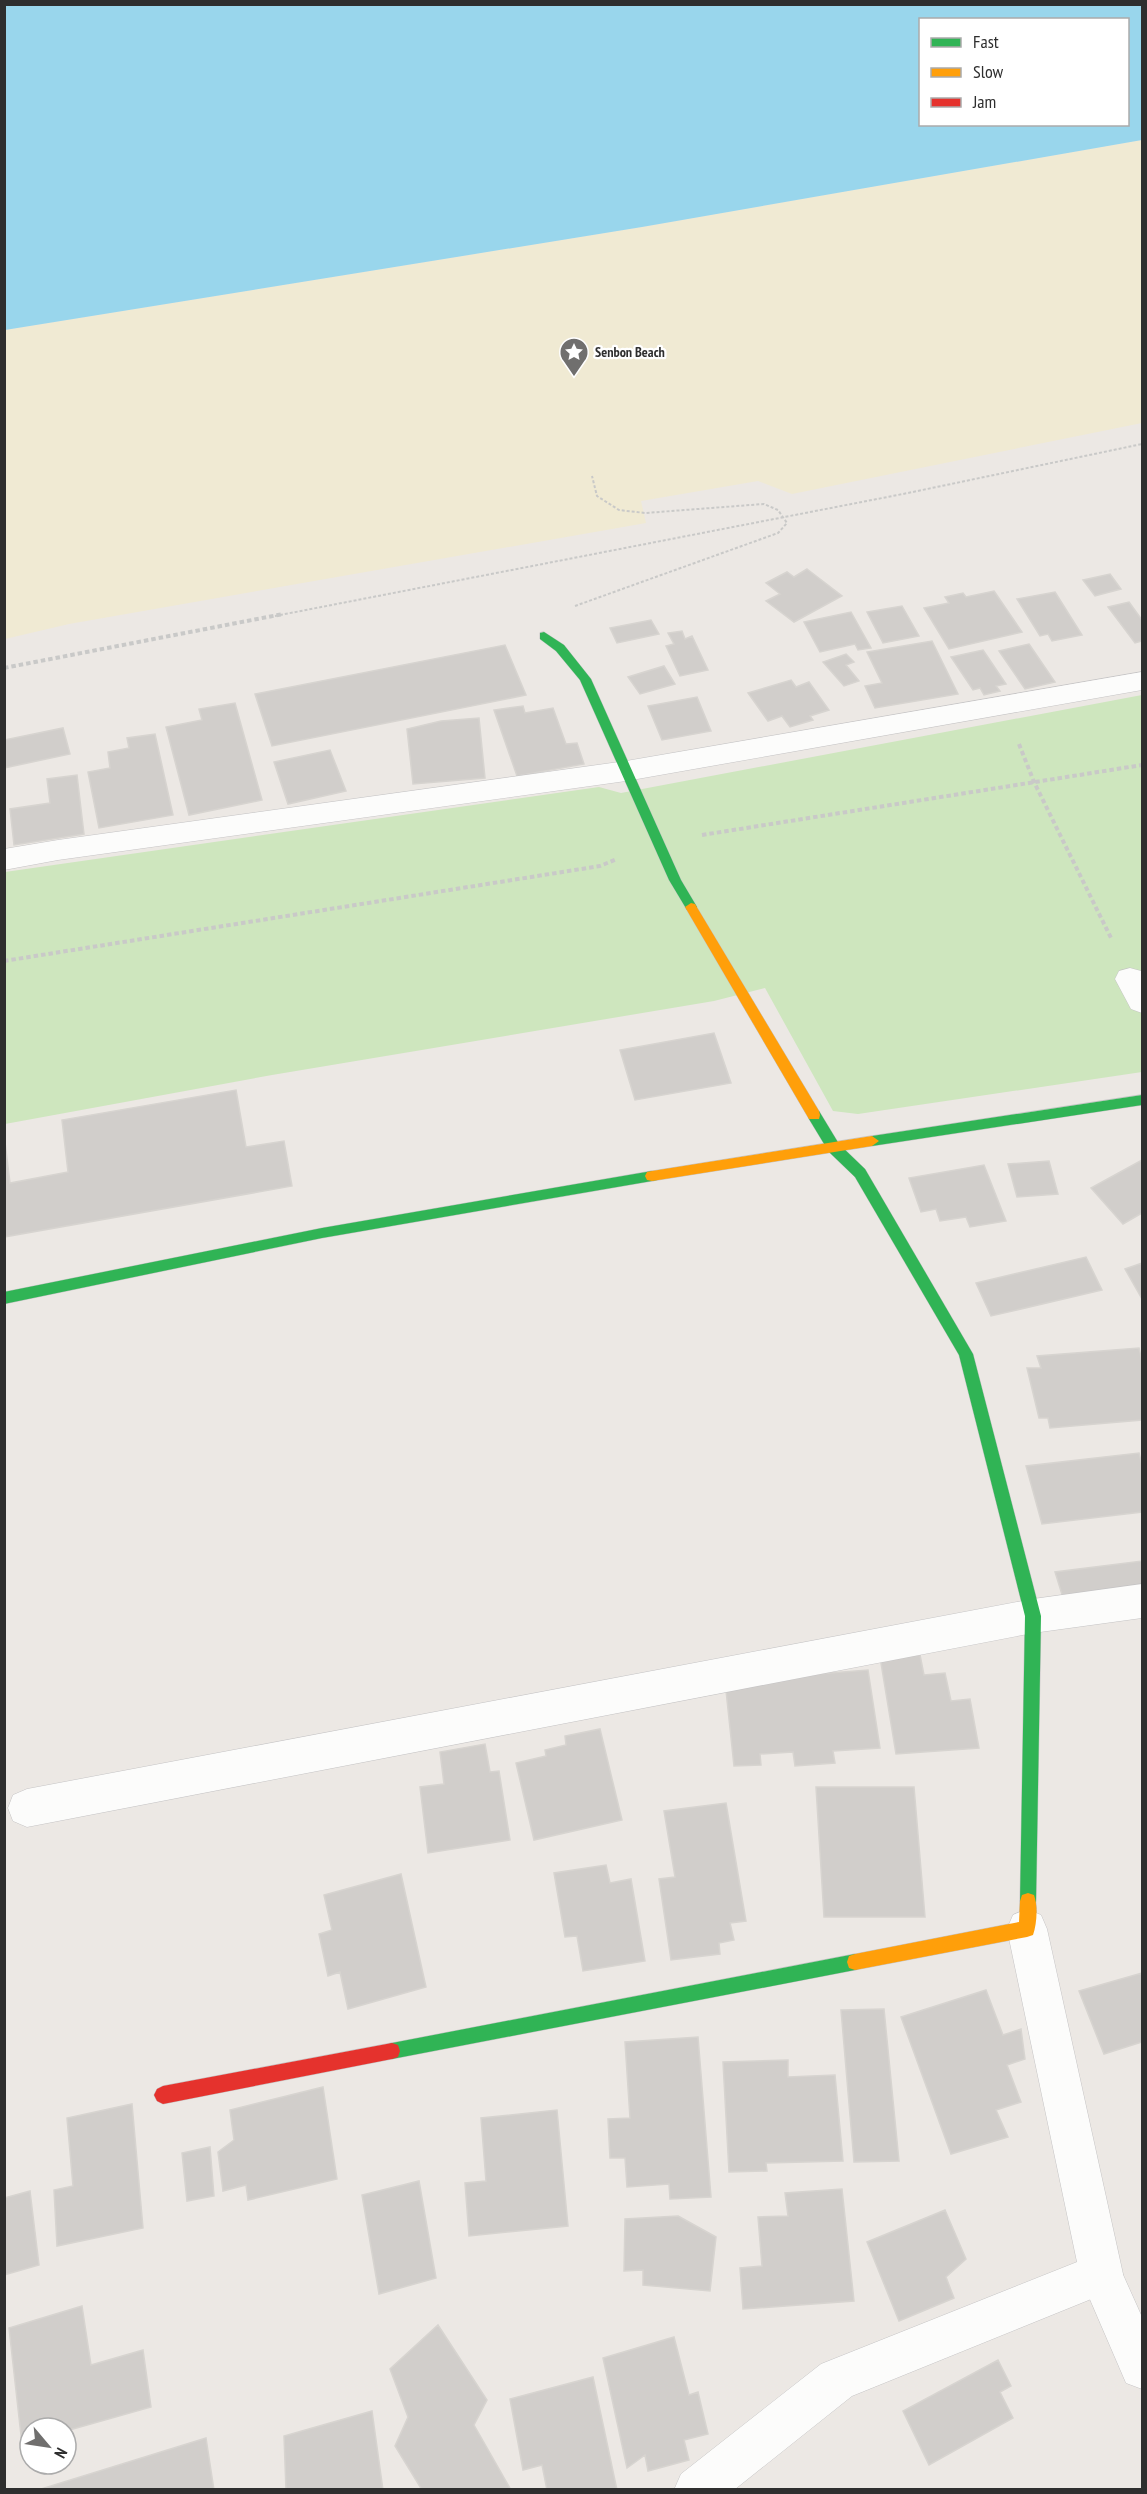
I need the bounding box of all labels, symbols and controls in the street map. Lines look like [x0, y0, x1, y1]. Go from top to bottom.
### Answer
legend [919, 18, 1129, 126]
text: Fast [973, 30, 999, 53]
text: Slow [973, 60, 1004, 83]
text: Jam [972, 90, 996, 113]
place icon: Senbon Beach [558, 336, 590, 378]
place label: Senbon Beach [595, 343, 665, 361]
north arrow [18, 2416, 78, 2476]
text: N [50, 2445, 72, 2462]

